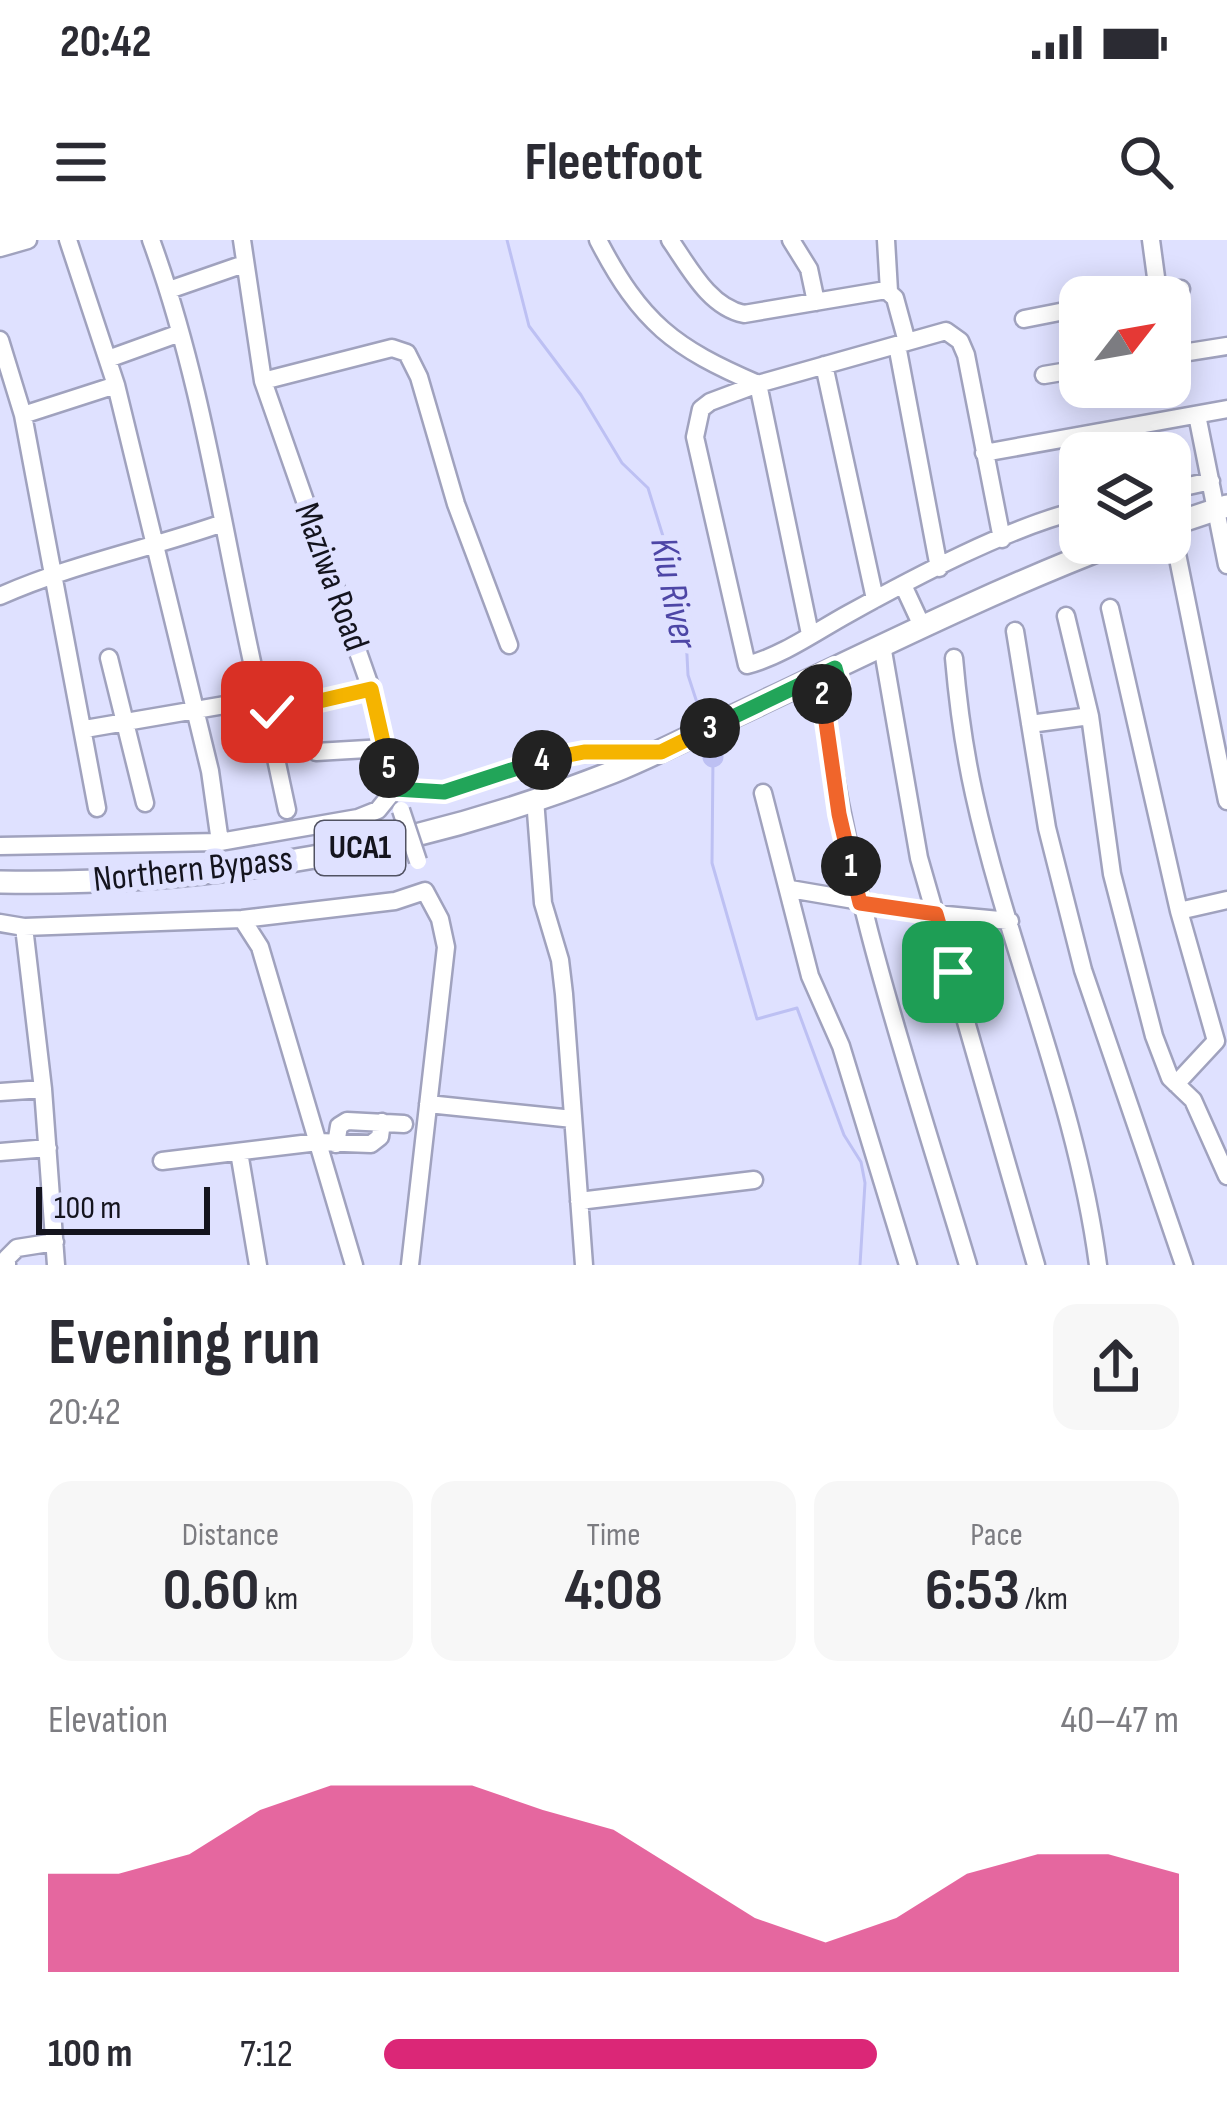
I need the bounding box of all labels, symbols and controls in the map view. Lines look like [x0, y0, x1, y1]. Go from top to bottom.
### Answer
text: 20:42 [60, 15, 151, 70]
icon: menu [48, 129, 114, 195]
icon: search [1113, 129, 1179, 195]
text: Fleetfoot [524, 130, 703, 195]
north arrow [1059, 276, 1191, 408]
map controls [1059, 276, 1191, 564]
button: layers [1059, 432, 1191, 564]
street label: Maziwa Road [284, 497, 378, 657]
water label: Kiu River [639, 534, 707, 654]
pin [221, 661, 323, 763]
pin: 2 [792, 664, 852, 724]
text: 2 [815, 674, 829, 714]
icon: check [239, 679, 305, 745]
pin: 3 [680, 698, 740, 758]
text: 3 [703, 708, 717, 748]
pin: 4 [512, 730, 572, 790]
pin: 5 [359, 738, 419, 798]
text: 4 [534, 740, 550, 780]
text: 5 [382, 748, 396, 788]
road number: UCA1 [315, 821, 405, 875]
pin: 1 [821, 836, 881, 896]
street label: Northern Bypass [91, 838, 295, 902]
text: 1 [845, 846, 857, 886]
pin [902, 921, 1004, 1023]
icon: arrive [920, 939, 986, 1005]
scale bar [36, 1181, 210, 1234]
text: 100 m [54, 1188, 121, 1228]
text: Evening run [48, 1304, 321, 1383]
button: share [1053, 1304, 1179, 1430]
text: 20:42 [48, 1389, 121, 1436]
text: Distance [182, 1515, 279, 1555]
text: Time [587, 1515, 641, 1555]
text: Pace [970, 1515, 1023, 1555]
text: 0.60 [163, 1555, 259, 1627]
text: 4:08 [564, 1555, 663, 1627]
text: 6:53 [925, 1555, 1020, 1627]
text: km [259, 1579, 298, 1619]
text: /km [1020, 1579, 1068, 1619]
text: Elevation [48, 1697, 168, 1744]
text: 40–47 m [1061, 1697, 1179, 1744]
text: 100 m [48, 2031, 132, 2078]
text: 7:12 [240, 2031, 293, 2078]

